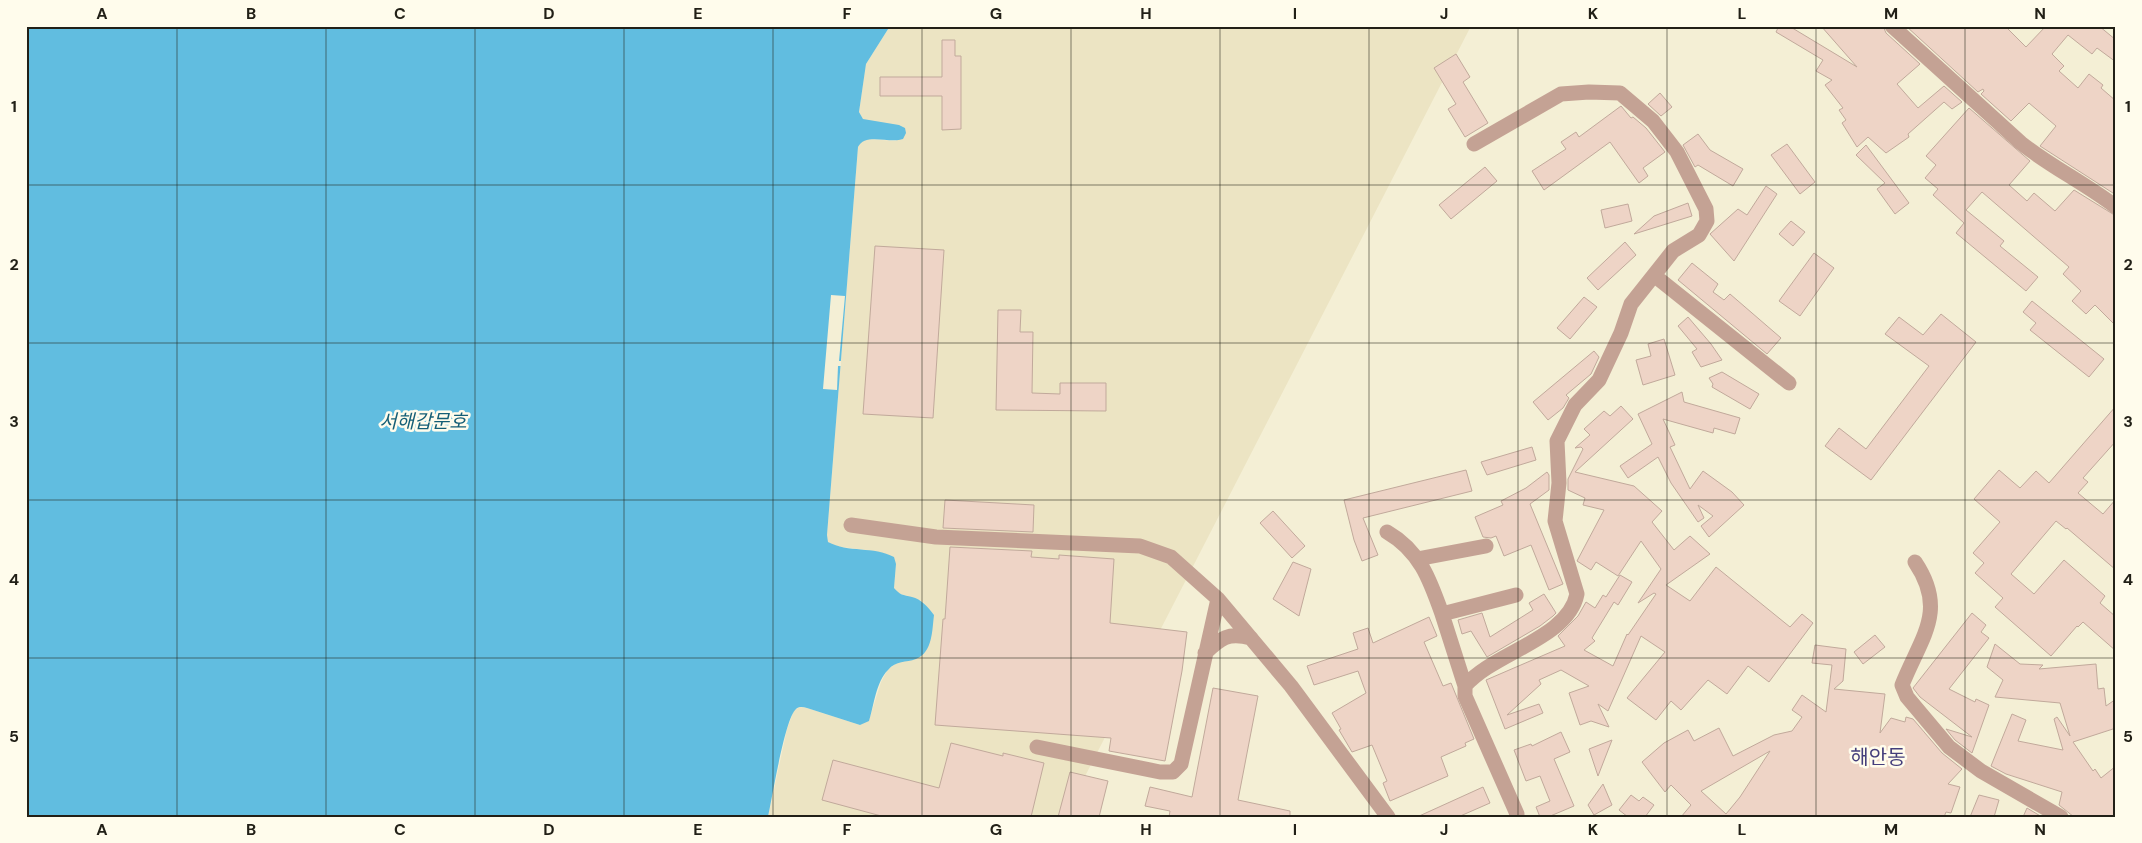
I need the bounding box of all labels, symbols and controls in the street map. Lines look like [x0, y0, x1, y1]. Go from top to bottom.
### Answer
text: A [96, 3, 108, 24]
text: B [246, 3, 256, 24]
text: C [394, 3, 406, 24]
text: D [543, 3, 555, 24]
text: E [693, 3, 703, 24]
text: F [843, 3, 852, 24]
text: G [990, 3, 1002, 24]
text: H [1140, 3, 1152, 24]
text: I [1293, 3, 1297, 24]
text: J [1440, 3, 1448, 24]
text: K [1588, 3, 1599, 24]
text: L [1738, 3, 1747, 24]
text: M [1884, 3, 1898, 24]
text: N [2034, 3, 2046, 24]
text: 1 [11, 96, 17, 117]
text: 1 [2125, 96, 2131, 117]
text: 2 [9, 254, 19, 275]
text: 2 [2123, 254, 2133, 275]
water label: 서해갑문호 [379, 409, 468, 434]
text: 3 [9, 411, 19, 432]
text: 3 [2123, 411, 2133, 432]
text: 4 [9, 569, 19, 590]
text: 4 [2123, 569, 2133, 590]
text: 5 [9, 726, 19, 747]
text: 5 [2123, 726, 2133, 747]
district label: 해안동 [1850, 744, 1906, 770]
text: A [96, 819, 108, 840]
text: B [246, 819, 256, 840]
text: C [394, 819, 406, 840]
text: D [543, 819, 555, 840]
text: E [693, 819, 703, 840]
text: F [843, 819, 852, 840]
text: G [990, 819, 1002, 840]
text: H [1140, 819, 1152, 840]
text: I [1293, 819, 1297, 840]
text: J [1440, 819, 1448, 840]
text: K [1588, 819, 1599, 840]
text: L [1738, 819, 1747, 840]
text: M [1884, 819, 1898, 840]
text: N [2034, 819, 2046, 840]

